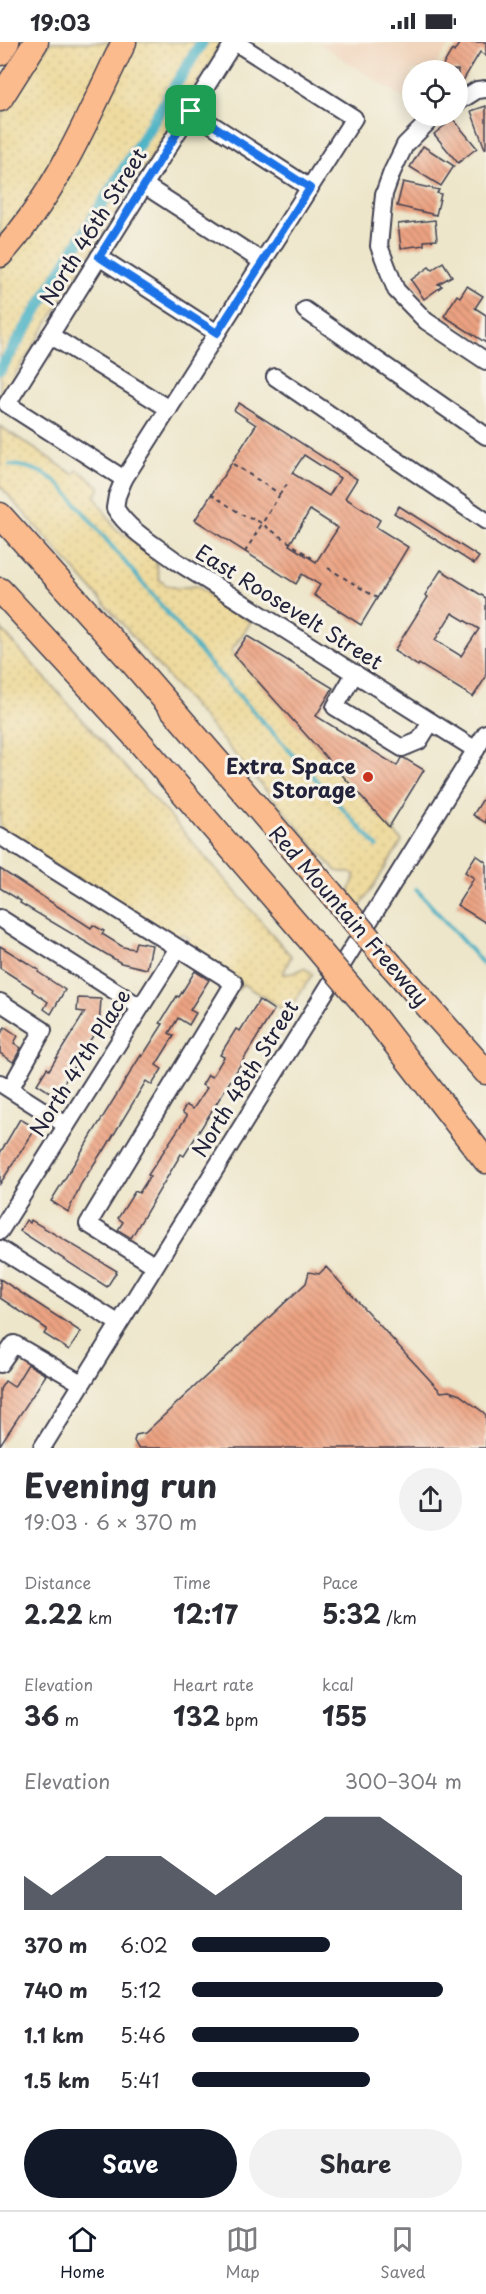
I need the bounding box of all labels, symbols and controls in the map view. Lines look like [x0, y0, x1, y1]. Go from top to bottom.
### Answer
text: 19:03 [30, 5, 91, 38]
map controls [402, 60, 468, 126]
button: locate [402, 60, 468, 126]
pin [165, 85, 216, 136]
icon: arrive [174, 94, 207, 127]
street label: North 46th Street [31, 141, 153, 311]
street label: East Roosevelt Street [190, 535, 390, 677]
place label: Extra Space Storage [226, 749, 356, 805]
marker: Extra Space Storage [361, 770, 375, 784]
street label: Red Mountain Freeway [262, 818, 438, 1012]
street label: North 47th Place [21, 982, 137, 1142]
street label: North 48th Street [183, 993, 305, 1163]
text: Evening run [24, 1459, 217, 1509]
button: share [399, 1468, 462, 1531]
text: 19:03 · 6 × 370 m [24, 1507, 197, 1537]
text: Distance [24, 1570, 91, 1594]
text: Time [173, 1570, 211, 1594]
text: Pace [322, 1570, 358, 1594]
text: 2.22 [24, 1594, 83, 1633]
text: 12:17 [173, 1594, 238, 1633]
text: 5:32 [322, 1594, 381, 1633]
text: km [83, 1605, 112, 1629]
text: /km [381, 1605, 417, 1629]
text: Elevation [24, 1672, 93, 1696]
text: Heart rate [173, 1672, 254, 1696]
text: kcal [322, 1672, 354, 1696]
text: 36 [24, 1696, 59, 1735]
text: 132 [173, 1696, 220, 1735]
text: 155 [322, 1696, 367, 1735]
text: m [59, 1707, 79, 1731]
text: bpm [220, 1707, 259, 1731]
text: Elevation [24, 1766, 110, 1796]
text: 300–304 m [345, 1766, 462, 1796]
text: 370 m [24, 1930, 88, 1960]
text: 6:02 [120, 1930, 168, 1960]
text: 740 m [24, 1975, 88, 2005]
text: 5:12 [120, 1975, 162, 2005]
text: 1.1 km [24, 2020, 84, 2050]
text: 5:46 [120, 2020, 166, 2050]
text: 1.5 km [24, 2065, 90, 2095]
text: 5:41 [120, 2065, 160, 2095]
button: Save [24, 2129, 237, 2198]
button: Share [249, 2129, 462, 2198]
tab: Home [60, 2223, 105, 2283]
tab: Map [225, 2223, 260, 2283]
tab: Saved [380, 2223, 426, 2283]

